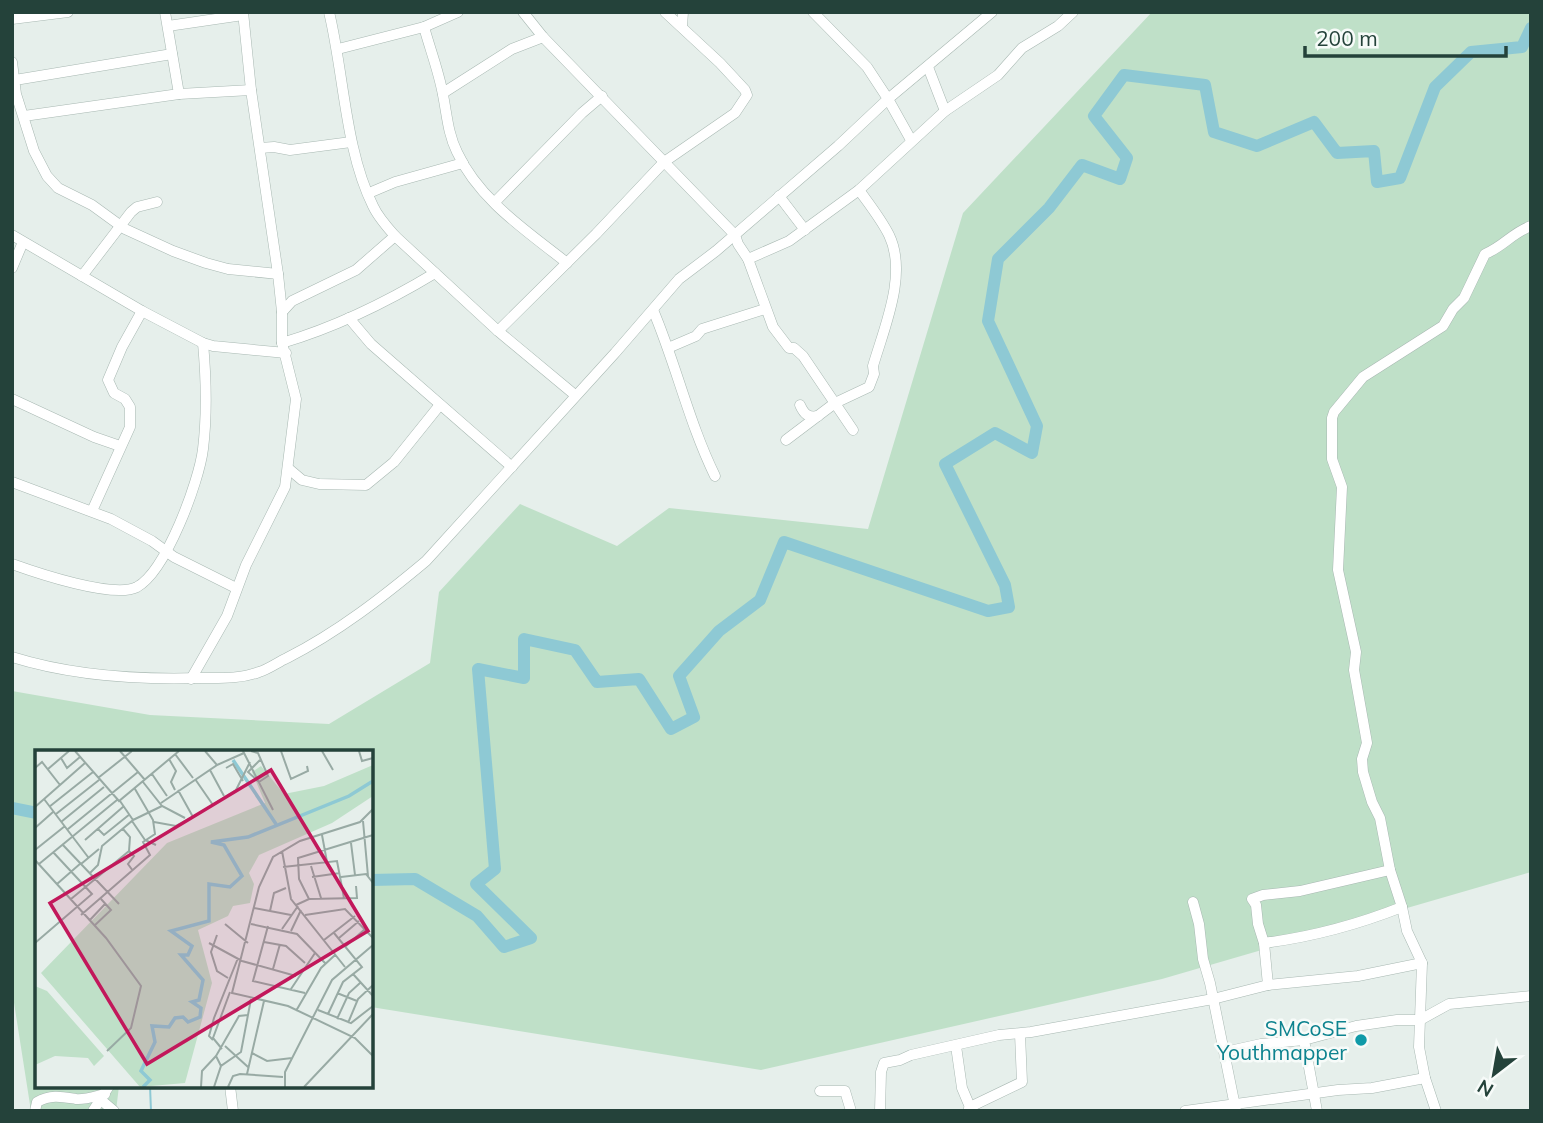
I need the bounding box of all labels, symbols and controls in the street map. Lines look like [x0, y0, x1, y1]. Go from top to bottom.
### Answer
scale bar [1305, 14, 1506, 58]
text: 200 m [1316, 25, 1378, 51]
inset map [35, 750, 373, 1088]
place label: SMCoSE Youthmapper [1216, 1015, 1347, 1065]
marker: SMCoSE Youthmapper [1353, 1032, 1369, 1048]
north arrow [1459, 1039, 1529, 1109]
text: N [1473, 1075, 1498, 1103]

